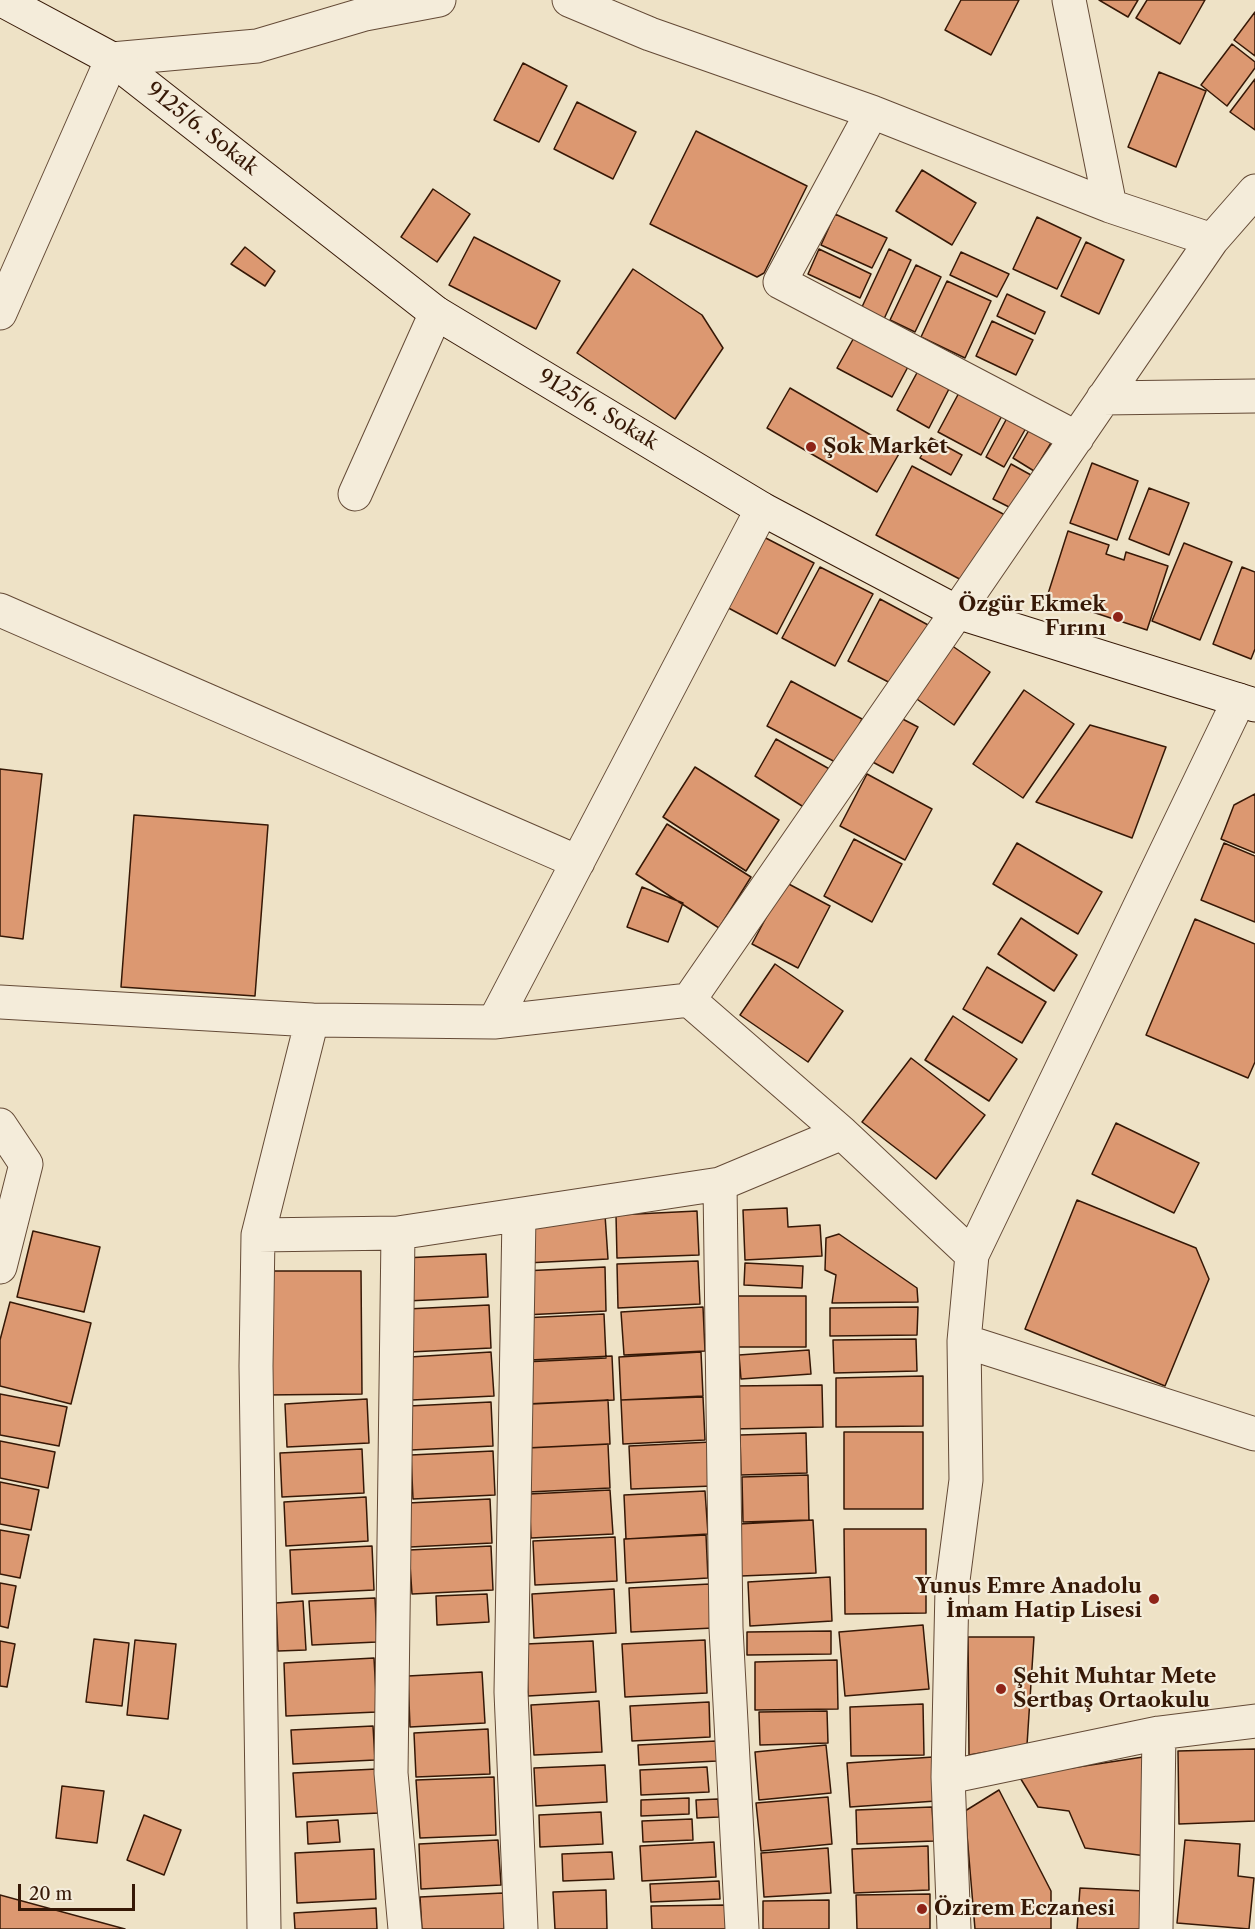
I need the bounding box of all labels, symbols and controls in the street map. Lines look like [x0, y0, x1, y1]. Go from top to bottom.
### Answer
street label: 9125/6. Sokak [141, 77, 263, 181]
street label: 9125/6. Sokak [533, 364, 663, 456]
place label: Şok Market [823, 434, 948, 460]
marker: Şok Market [804, 440, 818, 454]
place label: Özgür Ekmek Fırını [958, 592, 1106, 642]
marker: Özgür Ekmek Fırını [1111, 610, 1125, 624]
place label: Yunus Emre Anadolu İmam Hatip Lisesi [916, 1574, 1142, 1624]
marker: Yunus Emre Anadolu İmam Hatip Lisesi [1147, 1592, 1161, 1606]
place label: Şehit Muhtar Mete Sertbaş Ortaokulu [1013, 1664, 1216, 1714]
marker: Şehit Muhtar Mete Sertbaş Ortaokulu [994, 1682, 1008, 1696]
scale bar [21, 1872, 138, 1910]
text: 20 m [29, 1883, 72, 1905]
place label: Özirem Eczanesi [934, 1896, 1115, 1922]
marker: Özirem Eczanesi [915, 1902, 929, 1916]

